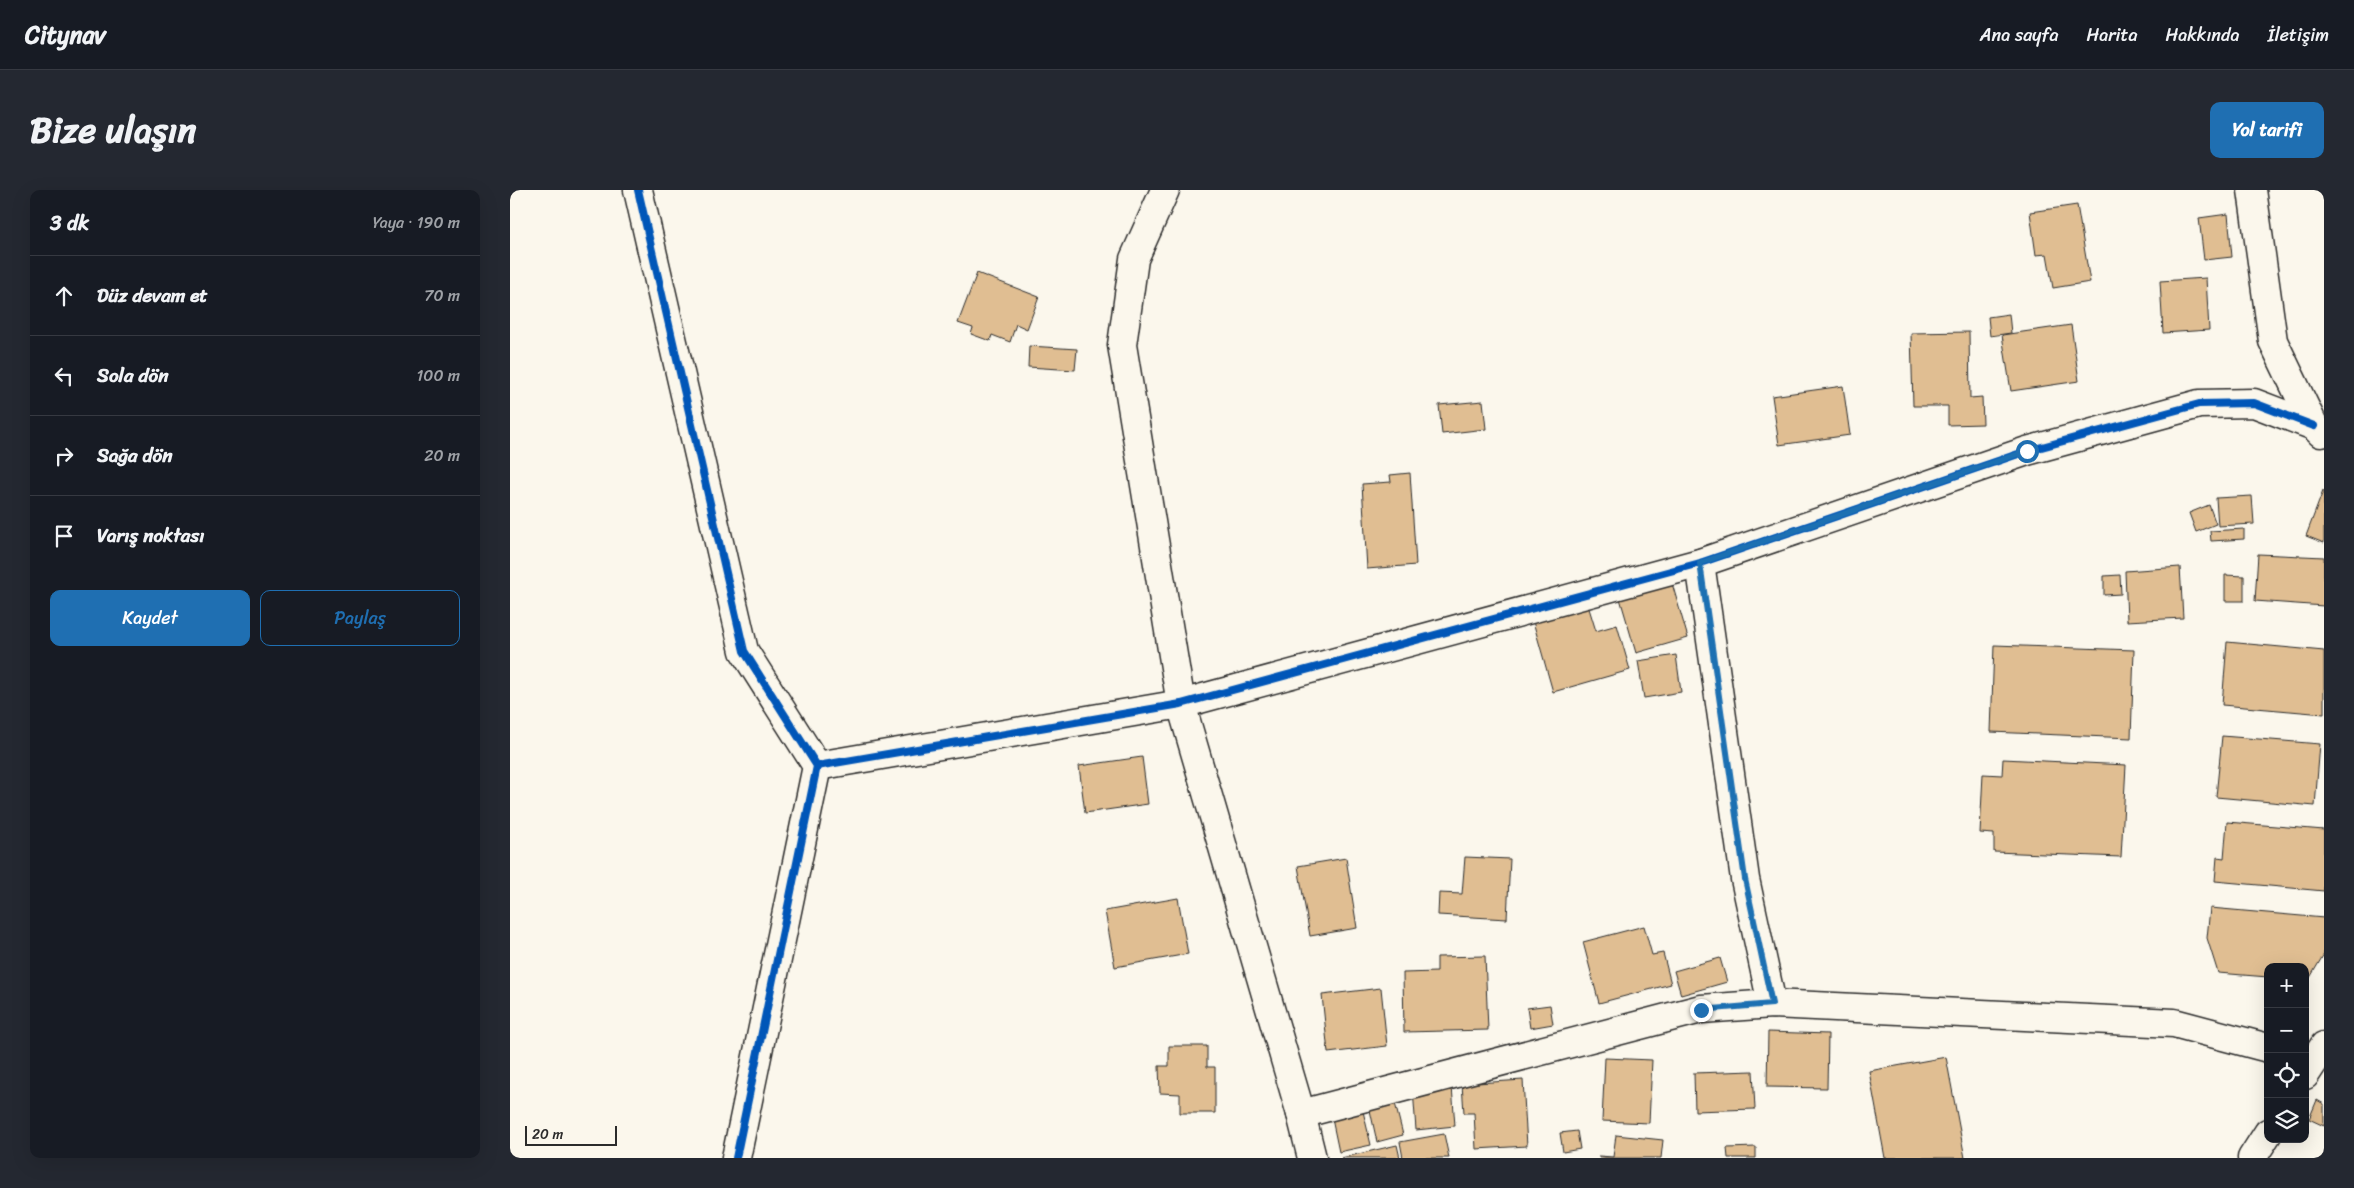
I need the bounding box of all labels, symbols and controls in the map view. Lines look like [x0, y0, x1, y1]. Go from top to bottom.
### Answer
text: Citynav [25, 14, 106, 56]
text: Ana sayfa [1980, 19, 2058, 51]
text: Harita [2086, 19, 2137, 51]
text: Hakkında [2165, 19, 2240, 51]
text: İletişim [2268, 19, 2329, 51]
text: Bize ulaşın [30, 99, 196, 161]
button: Yol tarifi [2210, 102, 2324, 158]
text: 3 dk [50, 204, 89, 242]
text: Yaya · 190 m [373, 208, 460, 237]
text: Düz devam et [97, 279, 208, 312]
text: 70 m [424, 281, 460, 310]
icon: ahead [50, 282, 78, 310]
text: Sola dön [97, 359, 168, 392]
text: 100 m [416, 361, 460, 390]
icon: left [50, 362, 78, 390]
text: Sağa dön [97, 439, 172, 472]
route start [2016, 440, 2039, 463]
text: 20 m [424, 441, 460, 470]
icon: right [50, 442, 78, 470]
text: Varış noktası [97, 519, 204, 552]
icon: arrive [50, 522, 78, 550]
button: Kaydet [50, 590, 250, 646]
button: Paylaş [260, 590, 460, 646]
map controls [2264, 963, 2309, 1143]
button: + [2264, 963, 2309, 1008]
route end [1690, 999, 1713, 1022]
button: − [2264, 1008, 2309, 1053]
button: locate [2264, 1053, 2309, 1098]
button: layers [2264, 1098, 2309, 1143]
text: 20 m [532, 1122, 563, 1147]
scale bar [525, 1123, 618, 1146]

